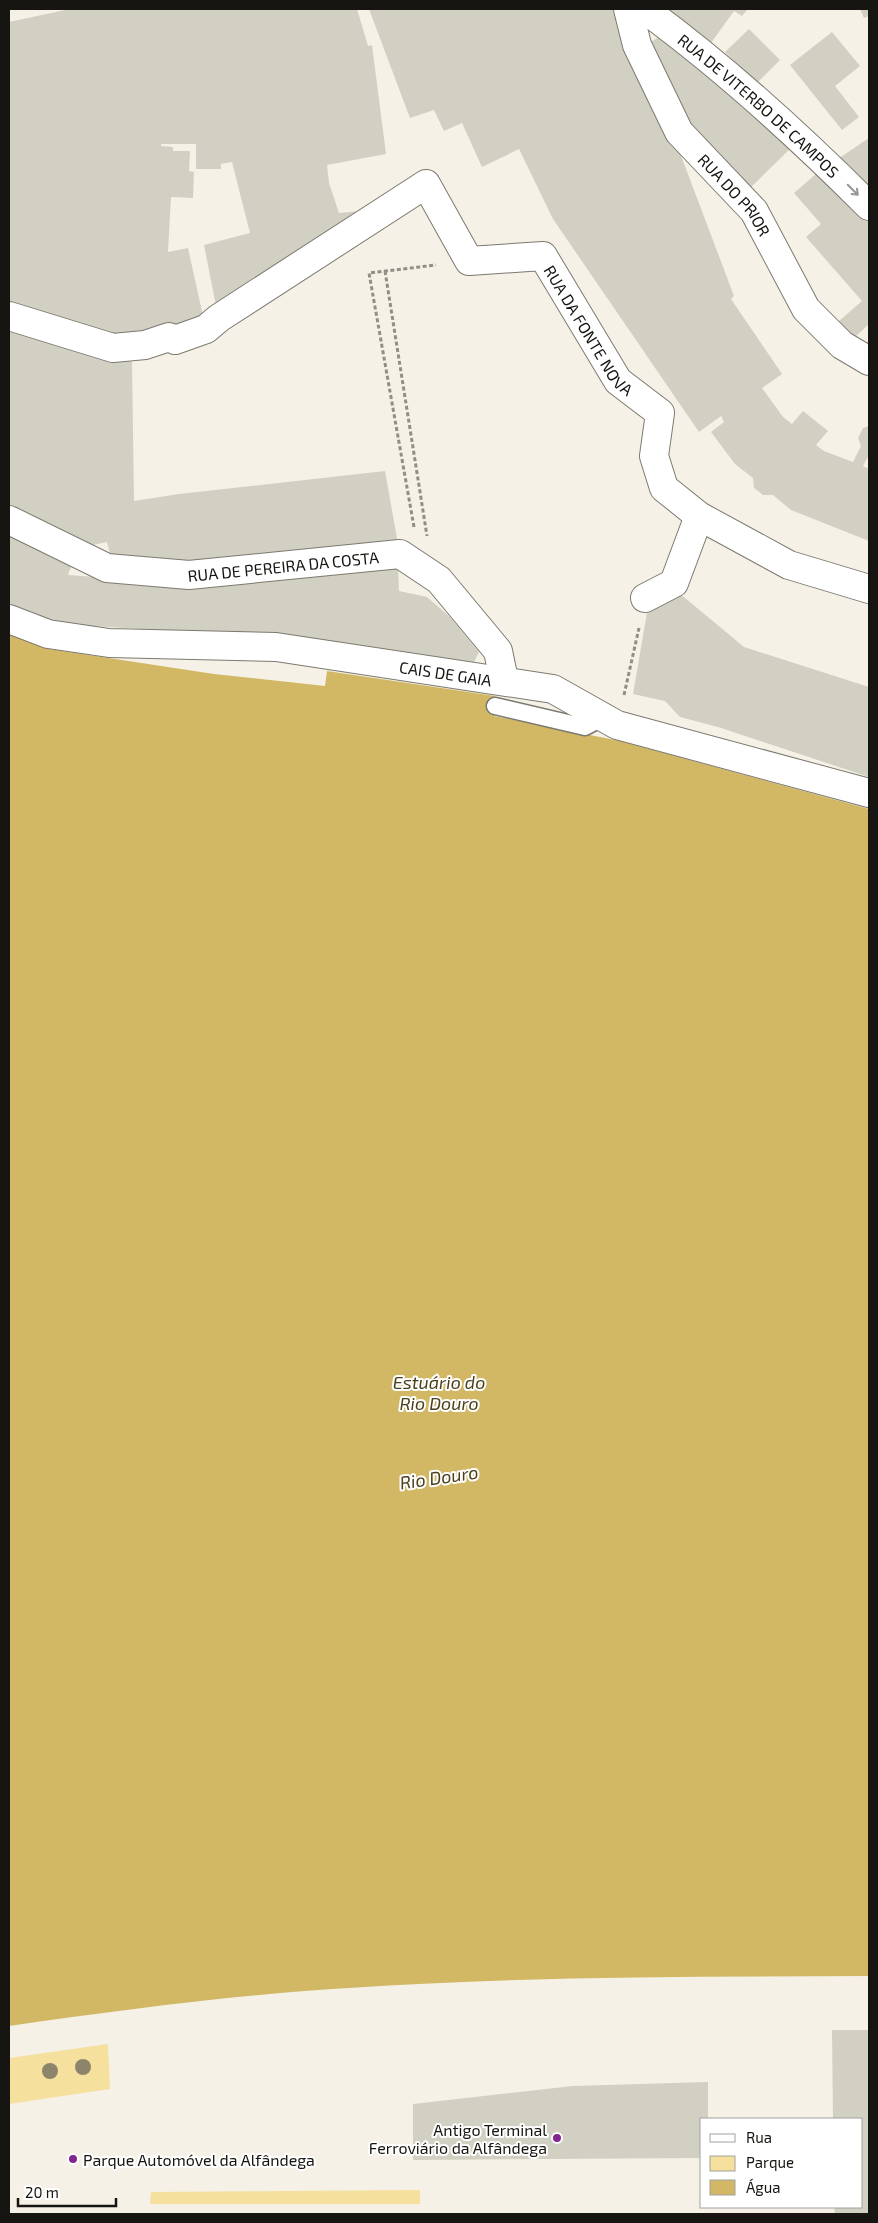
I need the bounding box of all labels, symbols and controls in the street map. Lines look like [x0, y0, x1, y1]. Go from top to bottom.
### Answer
street label: RUA DE VITERBO DE CAMPOS [675, 29, 843, 181]
street label: RUA DO PRIOR [695, 149, 775, 239]
one-way arrow [846, 183, 858, 195]
street label: RUA DA FONTE NOVA [541, 261, 637, 399]
street label: RUA DE PEREIRA DA COSTA [187, 547, 380, 585]
street label: CAIS DE GAIA [398, 656, 493, 689]
water label: Estuário do Rio Douro [393, 1371, 485, 1414]
water label: Rio Douro [398, 1461, 480, 1493]
legend [700, 2118, 863, 2208]
place label: Antigo Terminal Ferroviário da Alfândega [369, 2120, 547, 2157]
text: Rua [746, 2128, 772, 2146]
marker: Antigo Terminal Ferroviário da Alfândega [551, 2132, 563, 2144]
place label: Parque Automóvel da Alfândega [83, 2150, 315, 2169]
marker: Parque Automóvel da Alfândega [67, 2153, 79, 2165]
text: Parque [746, 2153, 794, 2171]
scale bar [18, 2176, 115, 2208]
text: Água [746, 2178, 781, 2196]
text: 20 m [25, 2183, 59, 2201]

